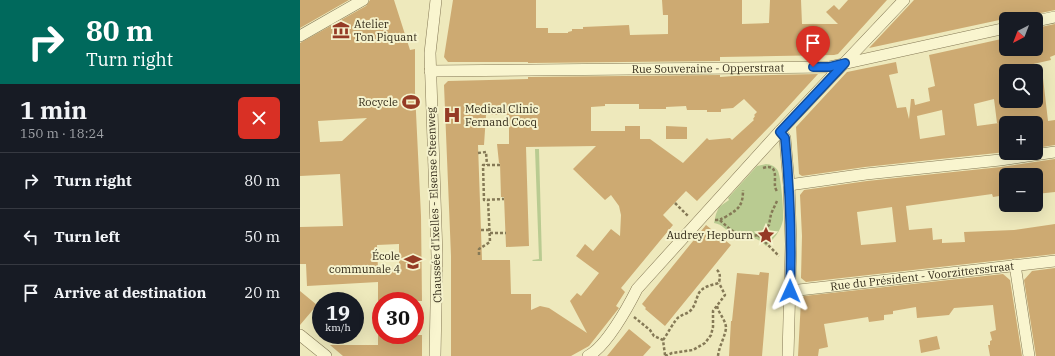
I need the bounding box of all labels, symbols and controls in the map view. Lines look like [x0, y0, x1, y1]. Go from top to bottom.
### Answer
text: 80 m [86, 12, 153, 49]
north arrow [999, 12, 1043, 56]
map controls [999, 12, 1043, 212]
icon: right [20, 16, 72, 68]
place label: Atelier Ton Piquant [354, 17, 417, 44]
museum icon: Atelier Ton Piquant [331, 20, 351, 40]
pin [796, 26, 830, 67]
icon: arrive [802, 32, 824, 54]
text: Turn right [86, 48, 173, 71]
street label: Rue Souveraine - Opperstraat [632, 60, 785, 76]
button: search [999, 64, 1043, 108]
sports icon: Rocycle [401, 92, 421, 112]
text: 1 min [20, 94, 87, 126]
place label: Rocycle [358, 95, 398, 109]
button: close [238, 97, 280, 139]
place label: Medical Clinic Fernand Cocq [465, 102, 539, 129]
hospital icon: Medical Clinic Fernand Cocq [442, 105, 462, 125]
street label: Chaussée d'Ixelles - Elsense Steenweg [424, 107, 444, 303]
button: + [999, 116, 1043, 160]
text: 150 m · 18:24 [20, 125, 104, 142]
button: − [999, 168, 1043, 212]
icon: right [20, 170, 42, 192]
text: Turn right [54, 171, 132, 190]
text: 80 m [244, 171, 280, 190]
place icon: Audrey Hepburn [756, 225, 776, 245]
icon: left [20, 226, 42, 248]
text: Turn left [54, 227, 120, 246]
text: 50 m [244, 227, 280, 246]
place label: Audrey Hepburn [666, 228, 753, 242]
place label: École communale 4 [329, 249, 400, 276]
school or university icon: École communale 4 [403, 252, 423, 272]
street label: Rue du Président - Voorzittersstraat [830, 259, 1015, 293]
position arrow [769, 270, 811, 312]
icon: arrive [20, 282, 42, 304]
text: Arrive at destination [54, 283, 206, 302]
text: 20 m [244, 283, 280, 302]
speed limit sign: 30 [372, 292, 424, 344]
text: 19 [326, 299, 350, 326]
text: km/h [325, 321, 351, 334]

